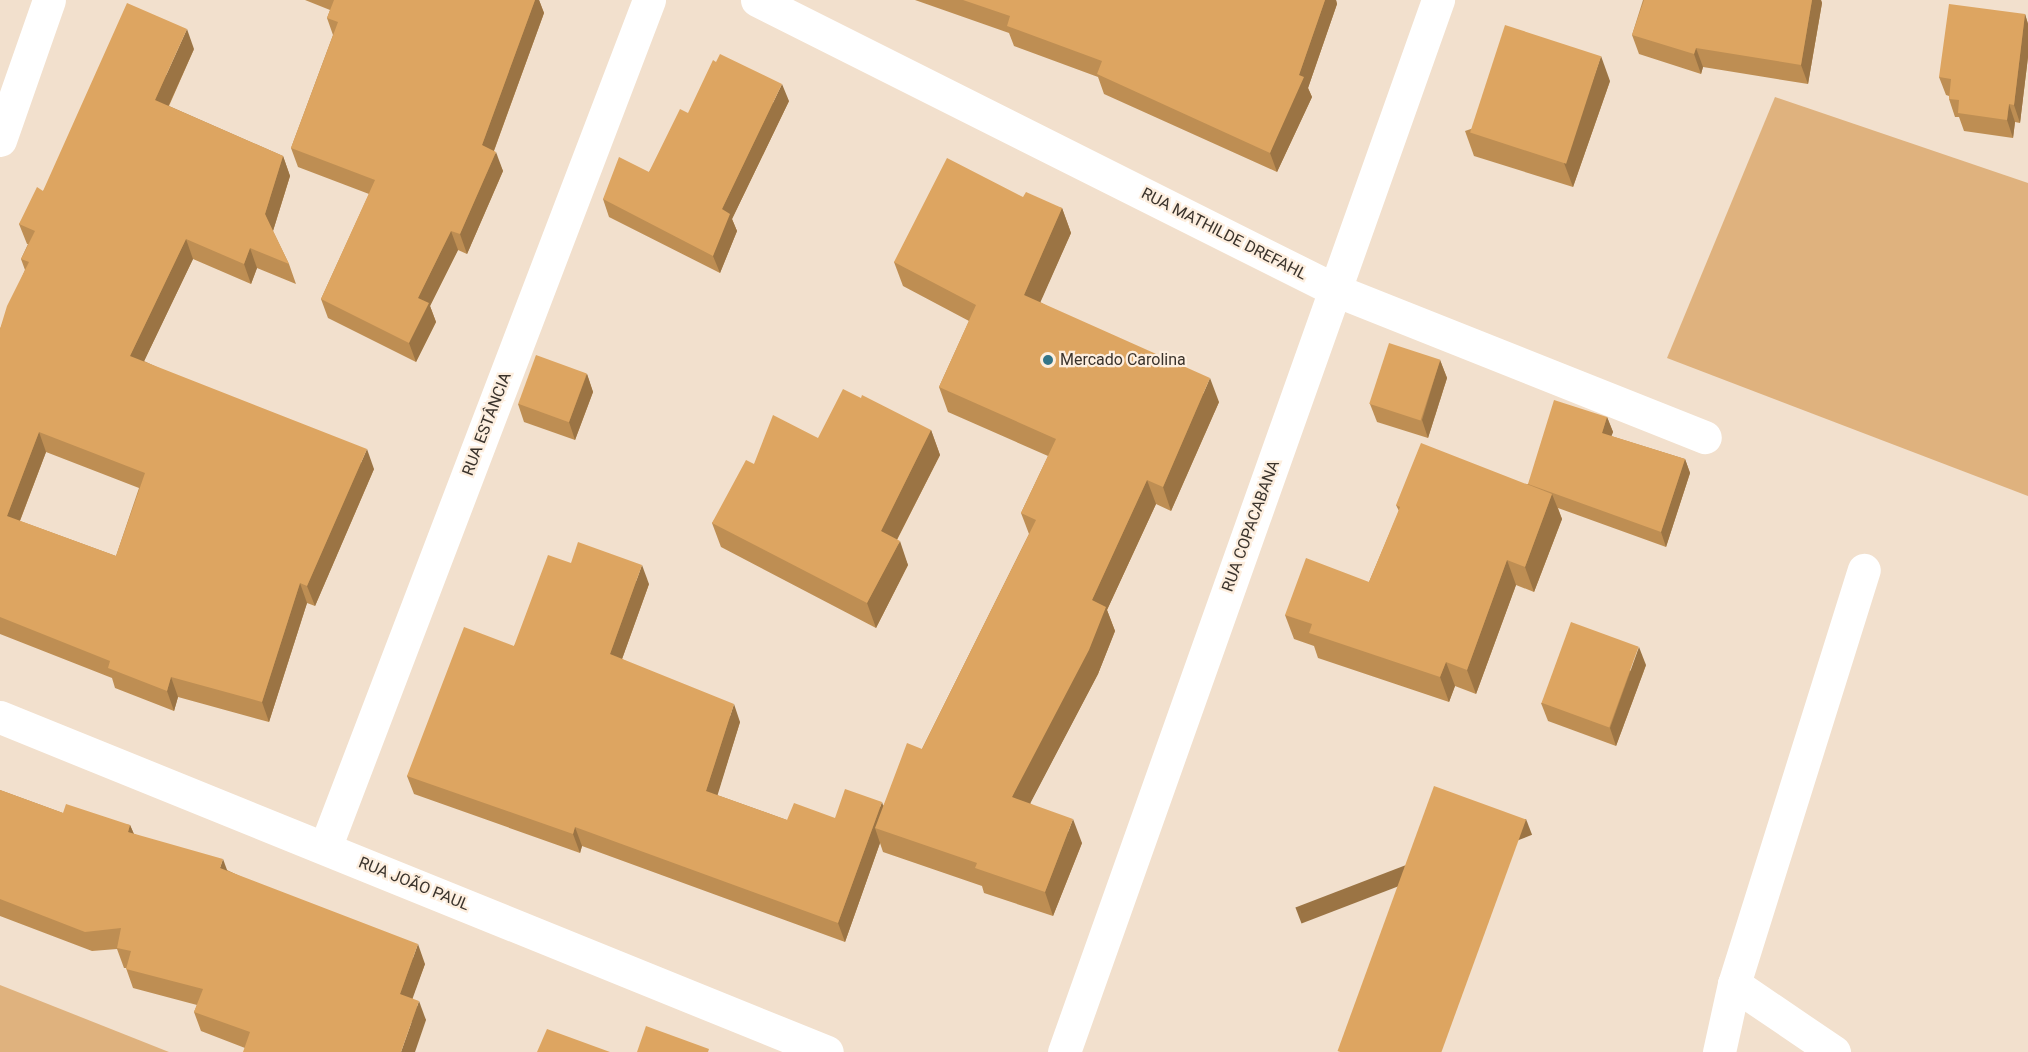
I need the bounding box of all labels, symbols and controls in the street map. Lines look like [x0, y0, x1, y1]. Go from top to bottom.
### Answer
street label: RUA MATHILDE DREFAHL [1138, 184, 1310, 284]
place label: Mercado Carolina [1060, 350, 1186, 370]
marker: Mercado Carolina [1041, 353, 1055, 367]
street label: RUA ESTÂNCIA [458, 370, 516, 478]
street label: RUA COPACABANA [1218, 458, 1284, 594]
street label: RUA JOÃO PAUL [356, 853, 472, 915]

